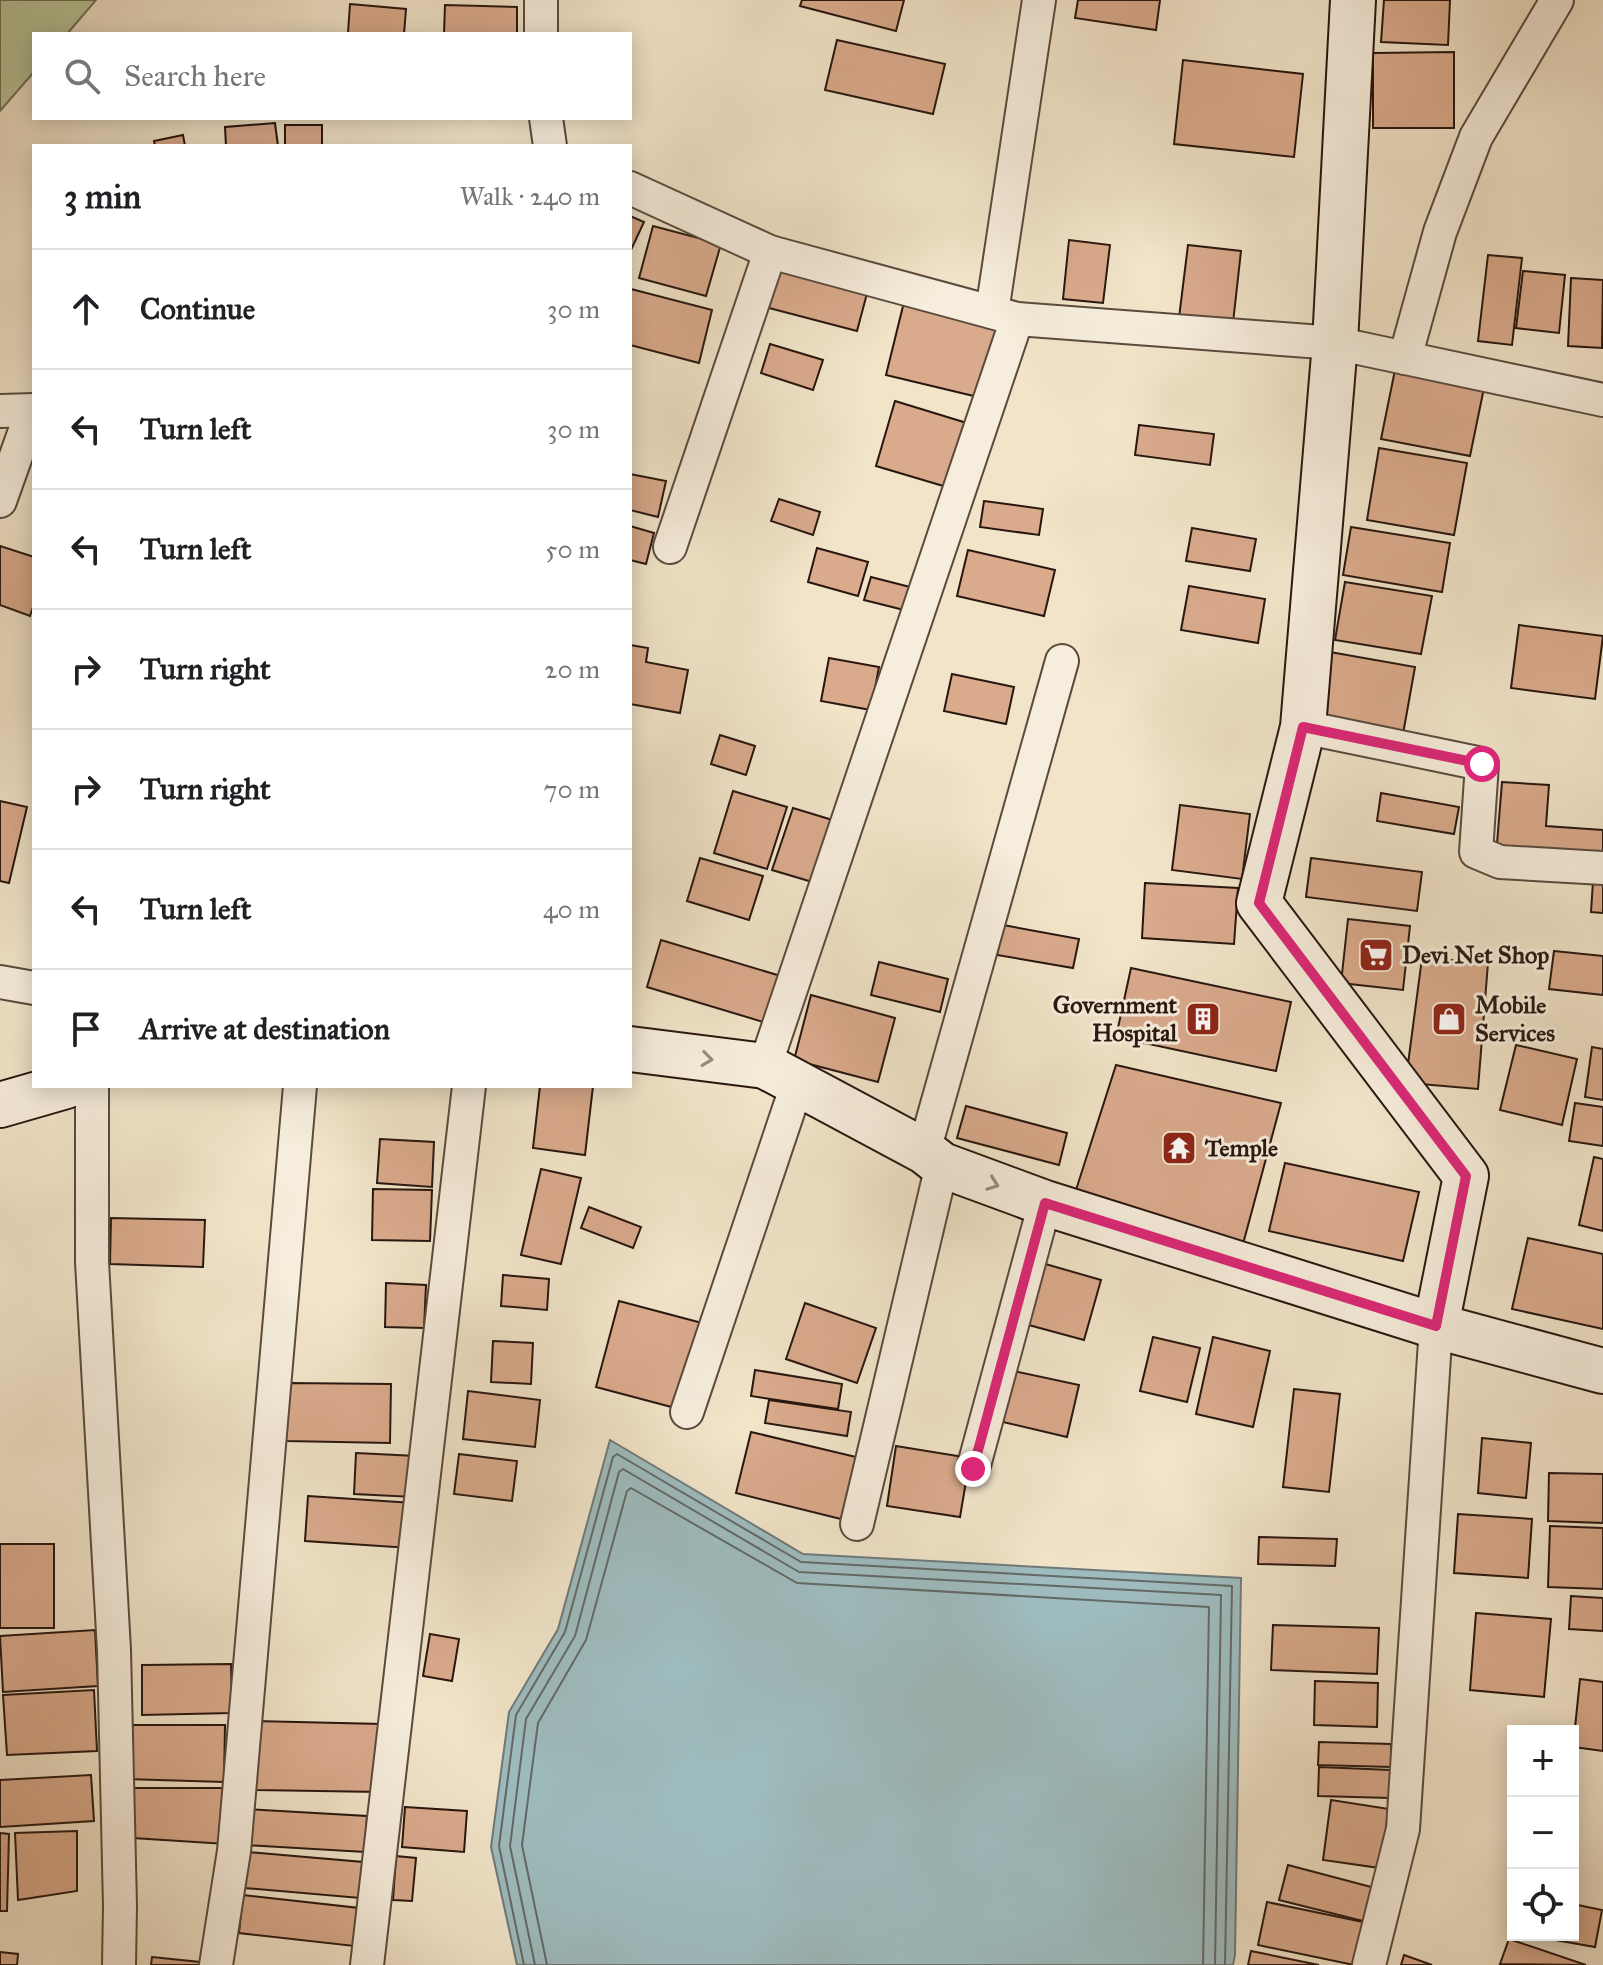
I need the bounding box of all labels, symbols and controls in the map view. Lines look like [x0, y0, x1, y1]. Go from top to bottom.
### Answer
search box [32, 32, 632, 120]
icon: search [60, 54, 104, 98]
text: Search here [124, 58, 266, 94]
text: 3 min [64, 176, 141, 217]
text: Walk · 240 m [460, 180, 600, 212]
icon: ahead [64, 287, 108, 331]
text: Continue [140, 291, 255, 327]
text: 30 m [547, 293, 600, 325]
icon: left [64, 407, 108, 451]
text: Turn left [140, 411, 251, 447]
text: 30 m [547, 413, 600, 445]
icon: left [64, 527, 108, 571]
text: Turn left [140, 531, 251, 567]
text: 50 m [545, 533, 600, 565]
icon: right [64, 647, 108, 691]
text: Turn right [140, 651, 271, 687]
text: 20 m [545, 653, 600, 685]
route start [1464, 746, 1500, 782]
icon: right [64, 767, 108, 811]
text: Turn right [140, 771, 271, 807]
text: 70 m [544, 773, 600, 805]
icon: left [64, 887, 108, 931]
text: Turn left [140, 891, 251, 927]
text: 40 m [543, 893, 600, 925]
supermarket icon: Devi Net Shop [1357, 936, 1395, 974]
place label: Devi Net Shop [1402, 940, 1549, 970]
place label: Government Hospital [1053, 990, 1177, 1048]
place label: Mobile Services [1475, 990, 1555, 1048]
building icon: Government Hospital [1184, 1000, 1222, 1038]
shop icon: Mobile Services [1430, 1000, 1468, 1038]
icon: arrive [64, 1007, 108, 1051]
text: Arrive at destination [140, 1011, 390, 1047]
one-way arrow [701, 1050, 714, 1067]
temple icon: Temple [1160, 1129, 1198, 1167]
place label: Temple [1204, 1133, 1278, 1163]
one-way arrow [986, 1174, 1000, 1191]
route end [955, 1451, 991, 1487]
map controls [1507, 1725, 1579, 1941]
button: + [1507, 1725, 1579, 1797]
button: − [1507, 1797, 1579, 1869]
button: locate [1507, 1869, 1579, 1941]

